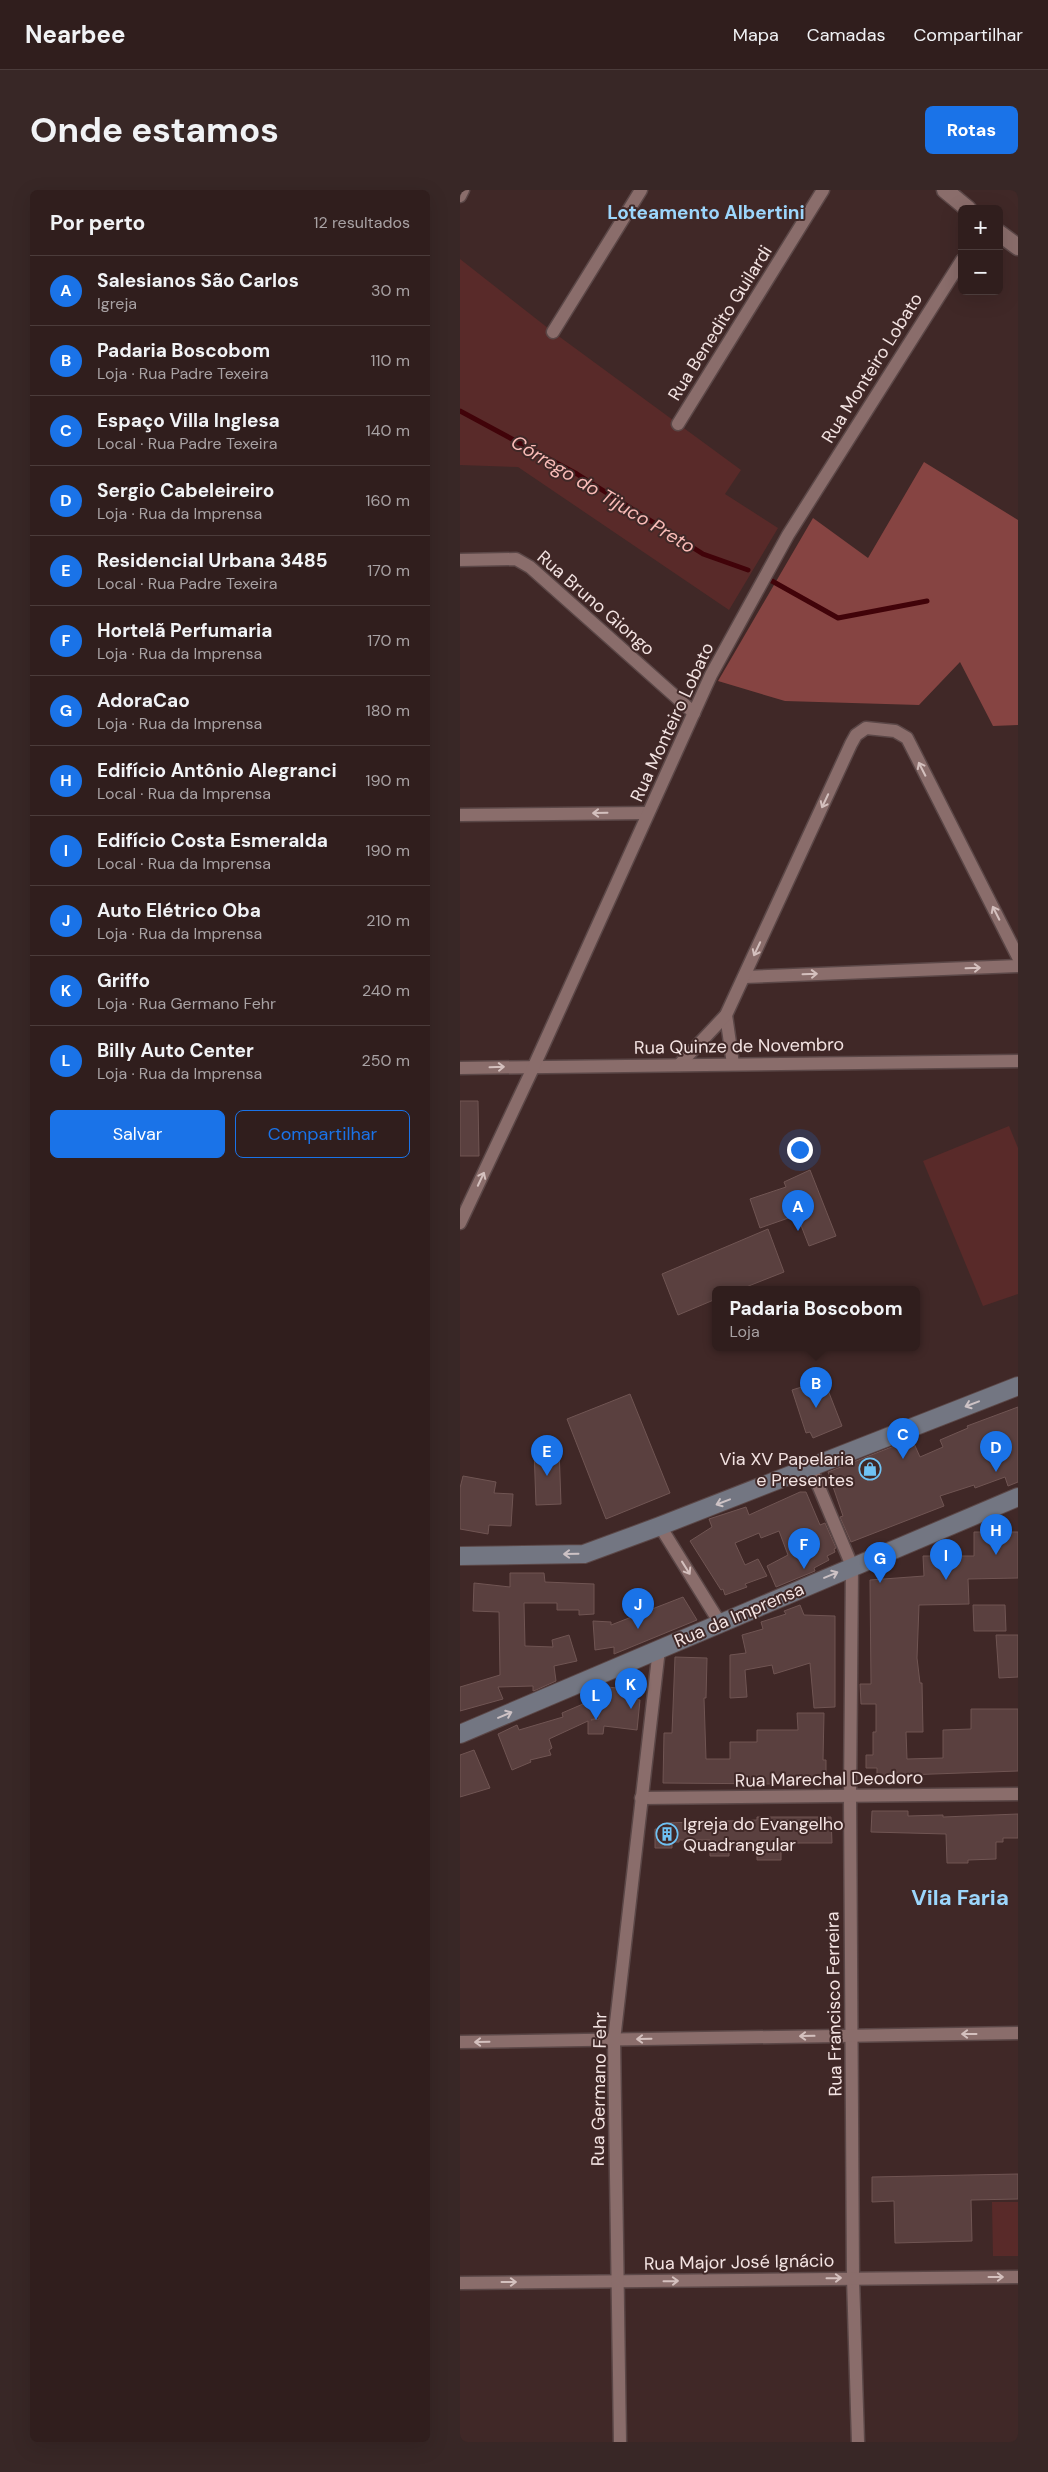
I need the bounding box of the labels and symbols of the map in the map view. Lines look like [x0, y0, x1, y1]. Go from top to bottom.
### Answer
district label: Loteamento Albertini [607, 200, 805, 225]
street label: Rua Benedito Guilardi [662, 241, 778, 405]
street label: Rua Monteiro Lobato [816, 288, 928, 448]
water label: Córrego do Tijuco Preto [506, 429, 700, 559]
street label: Rua Bruno Giongo [532, 545, 660, 661]
street label: Rua Monteiro Lobato [625, 639, 719, 805]
one-way arrow [917, 761, 927, 776]
one-way arrow [820, 793, 829, 808]
one-way arrow [592, 808, 608, 818]
one-way arrow [991, 906, 1001, 921]
one-way arrow [752, 941, 761, 956]
one-way arrow [964, 963, 980, 972]
one-way arrow [802, 969, 818, 979]
street label: Rua Quinze de Novembro [634, 1032, 844, 1060]
one-way arrow [488, 1062, 505, 1072]
your location [787, 1137, 813, 1163]
one-way arrow [477, 1172, 486, 1187]
pin: A [782, 1190, 814, 1231]
pin: B [800, 1367, 832, 1408]
one-way arrow [965, 1400, 981, 1409]
pin: C [887, 1418, 919, 1459]
pin: D [980, 1431, 1012, 1472]
pin: E [531, 1435, 563, 1476]
place label: Via XV Papelaria e Presentes [719, 1447, 854, 1492]
shop icon: Via XV Papelaria e Presentes [858, 1457, 882, 1481]
one-way arrow [716, 1498, 731, 1507]
pin: H [980, 1514, 1012, 1555]
pin: F [788, 1528, 820, 1569]
pin: I [930, 1539, 962, 1580]
pin: G [864, 1542, 896, 1583]
one-way arrow [563, 1549, 579, 1559]
one-way arrow [681, 1560, 691, 1574]
one-way arrow [823, 1570, 838, 1580]
street label: Rua da Imprensa [670, 1577, 808, 1653]
pin: J [622, 1588, 654, 1629]
pin: K [615, 1668, 647, 1709]
pin: L [580, 1679, 612, 1720]
one-way arrow [497, 1710, 512, 1720]
street label: Rua Marechal Deodoro [735, 1765, 923, 1793]
place label: Igreja do Evangelho Quadrangular [683, 1812, 844, 1857]
building icon: Igreja do Evangelho Quadrangular [655, 1822, 679, 1846]
district label: Vila Faria [911, 1883, 1009, 1912]
street label: Rua Francisco Ferreira [820, 1911, 848, 2097]
street label: Rua Germano Fehr [586, 2011, 612, 2166]
one-way arrow [962, 2029, 978, 2039]
one-way arrow [799, 2031, 815, 2040]
one-way arrow [637, 2035, 653, 2044]
one-way arrow [474, 2037, 490, 2047]
street label: Rua Major José Ignácio [644, 2248, 834, 2276]
one-way arrow [988, 2272, 1004, 2282]
one-way arrow [825, 2273, 841, 2283]
one-way arrow [662, 2276, 679, 2286]
one-way arrow [500, 2277, 516, 2287]

